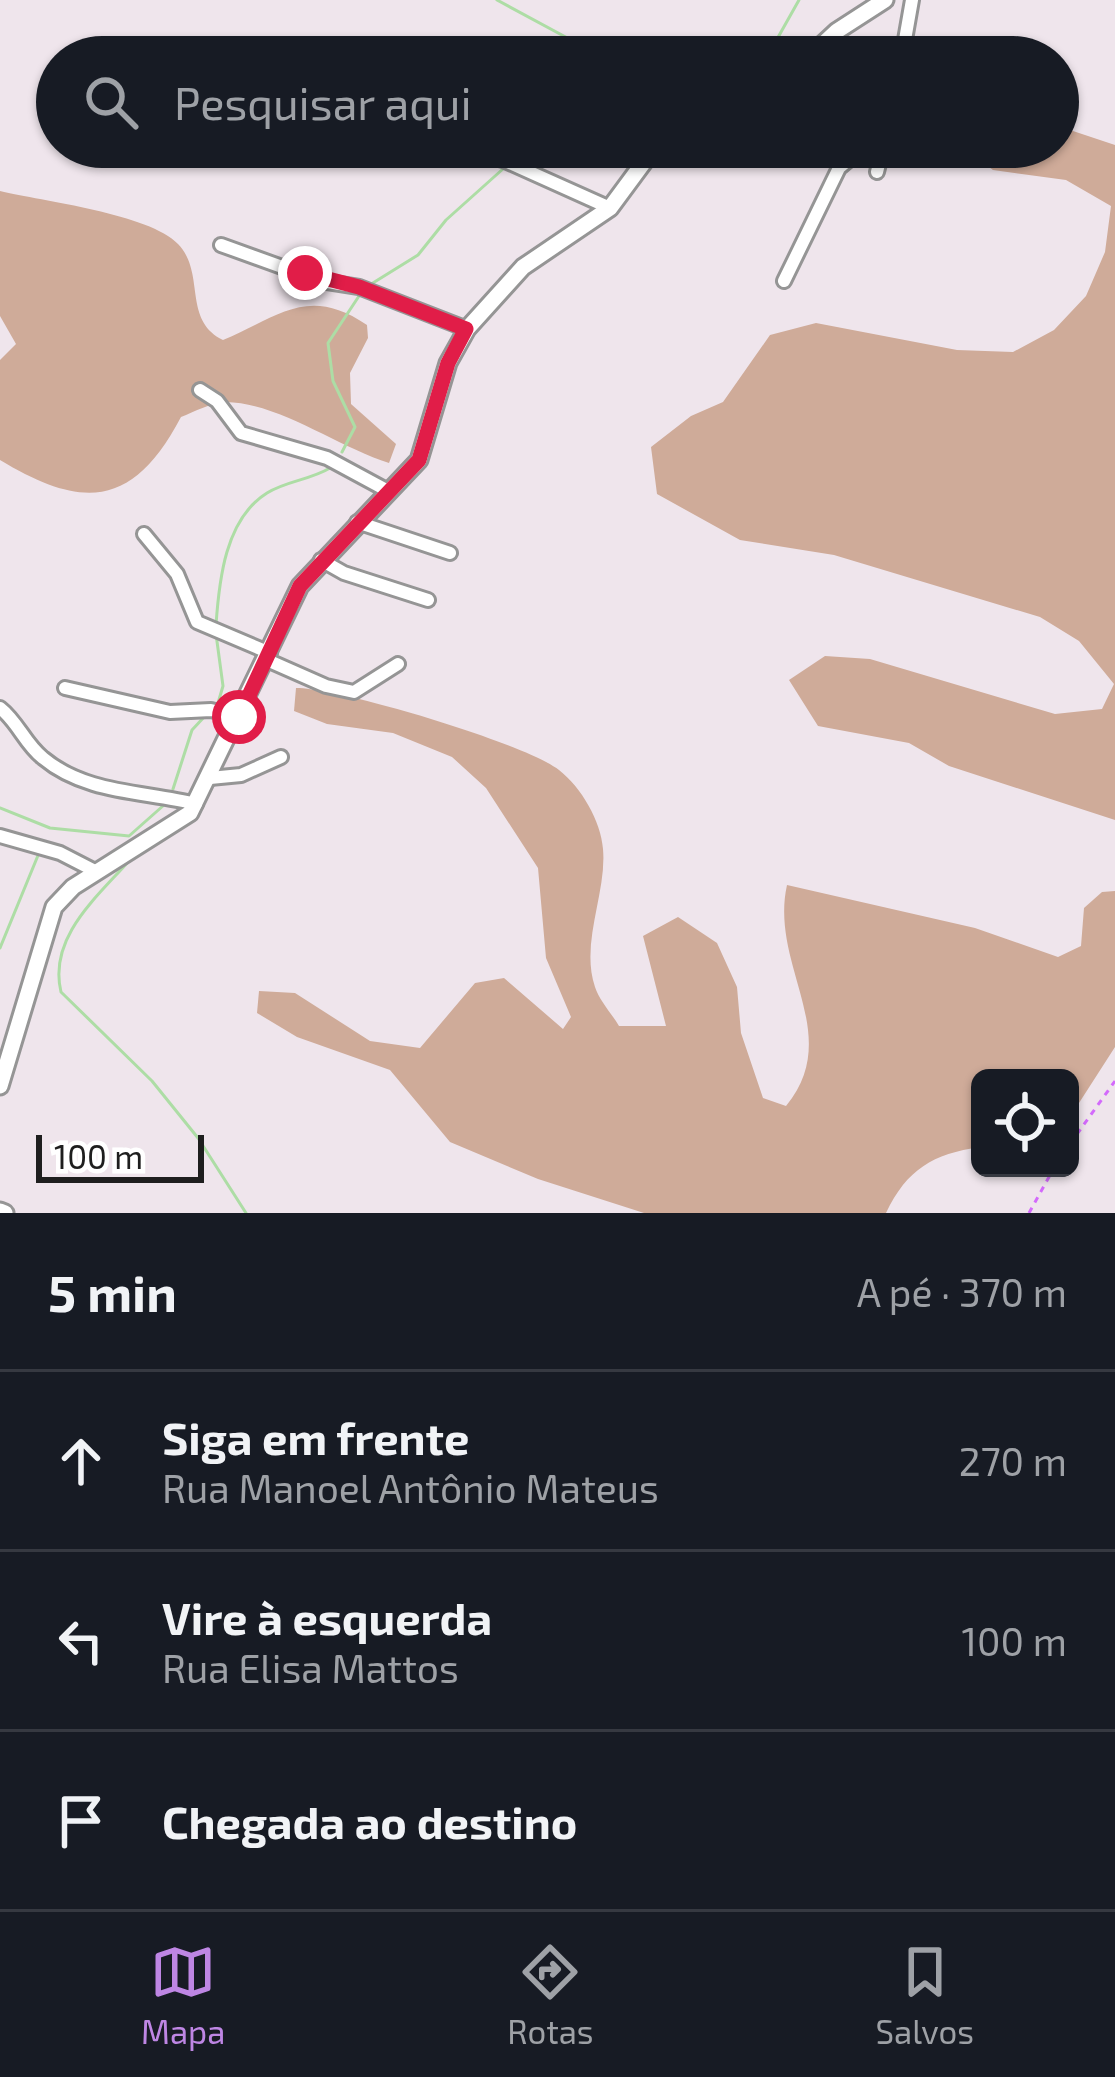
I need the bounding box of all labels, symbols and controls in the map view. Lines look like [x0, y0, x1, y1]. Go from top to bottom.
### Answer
search box [36, 36, 1079, 168]
icon: search [78, 69, 144, 135]
text: Pesquisar aqui [174, 75, 472, 129]
route end [278, 246, 332, 300]
route start [212, 690, 266, 744]
map controls [971, 1069, 1079, 1177]
button: locate [971, 1069, 1079, 1177]
scale bar [36, 1129, 204, 1182]
text: 100 m [54, 1136, 143, 1176]
text: 5 min [48, 1261, 177, 1322]
text: A pé · 370 m [857, 1268, 1067, 1315]
text: Siga em frente [162, 1410, 469, 1464]
icon: ahead [48, 1428, 114, 1494]
text: 270 m [959, 1437, 1067, 1484]
text: Rua Manoel Antônio Mateus [162, 1464, 659, 1511]
text: Vire à esquerda [162, 1590, 492, 1644]
icon: left [48, 1608, 114, 1674]
text: 100 m [962, 1617, 1067, 1664]
text: Rua Elisa Mattos [162, 1644, 459, 1691]
icon: arrive [48, 1788, 114, 1854]
text: Chegada ao destino [162, 1794, 577, 1848]
tab: Mapa [141, 1939, 225, 2051]
tab: Rotas [507, 1939, 594, 2051]
tab: Salvos [876, 1939, 974, 2051]

